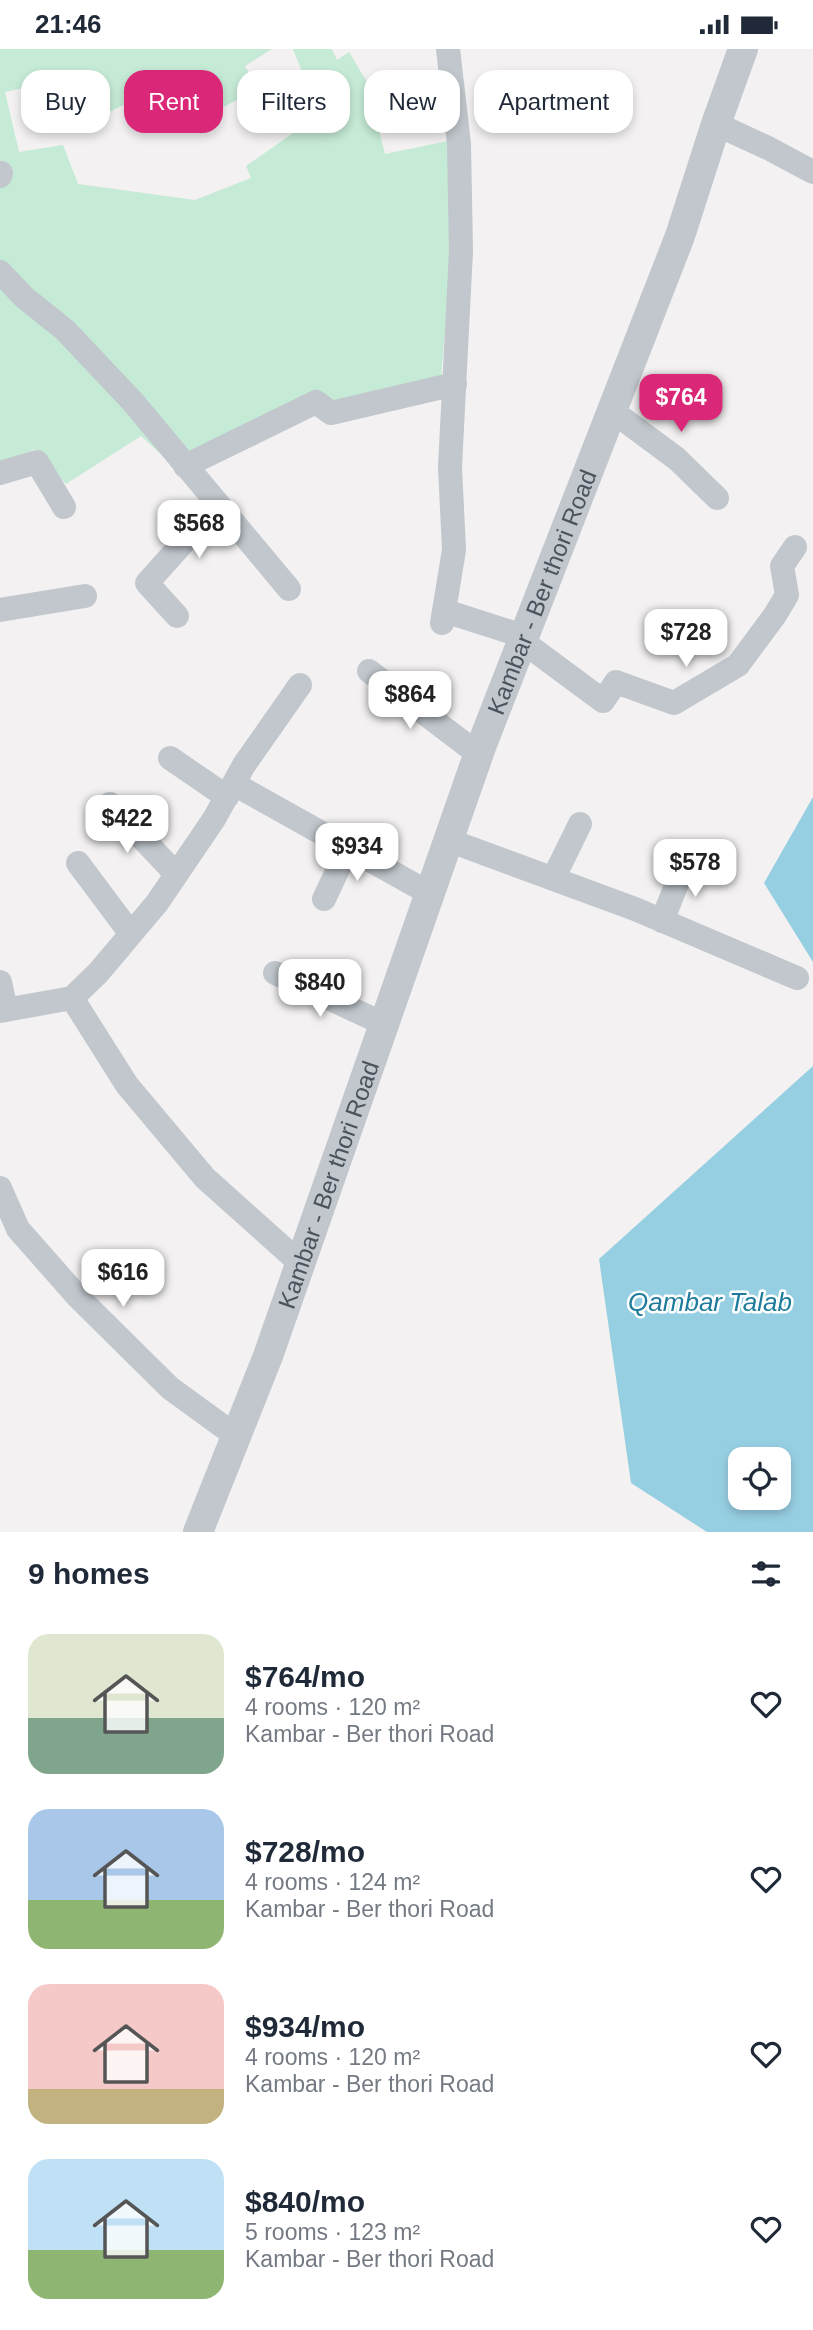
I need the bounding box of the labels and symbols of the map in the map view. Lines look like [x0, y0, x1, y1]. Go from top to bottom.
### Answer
pin: $764 [640, 375, 722, 434]
street label: Kambar - Ber thori Road [482, 466, 601, 718]
pin: $568 [158, 501, 240, 560]
pin: $728 [645, 609, 727, 669]
pin: $864 [369, 671, 451, 731]
pin: $422 [86, 795, 168, 855]
pin: $934 [316, 823, 398, 883]
pin: $578 [654, 839, 736, 899]
pin: $840 [279, 960, 361, 1019]
street label: Kambar - Ber thori Road [272, 1057, 384, 1312]
pin: $616 [82, 1249, 164, 1309]
water label: Qambar Talab [628, 1287, 792, 1317]

